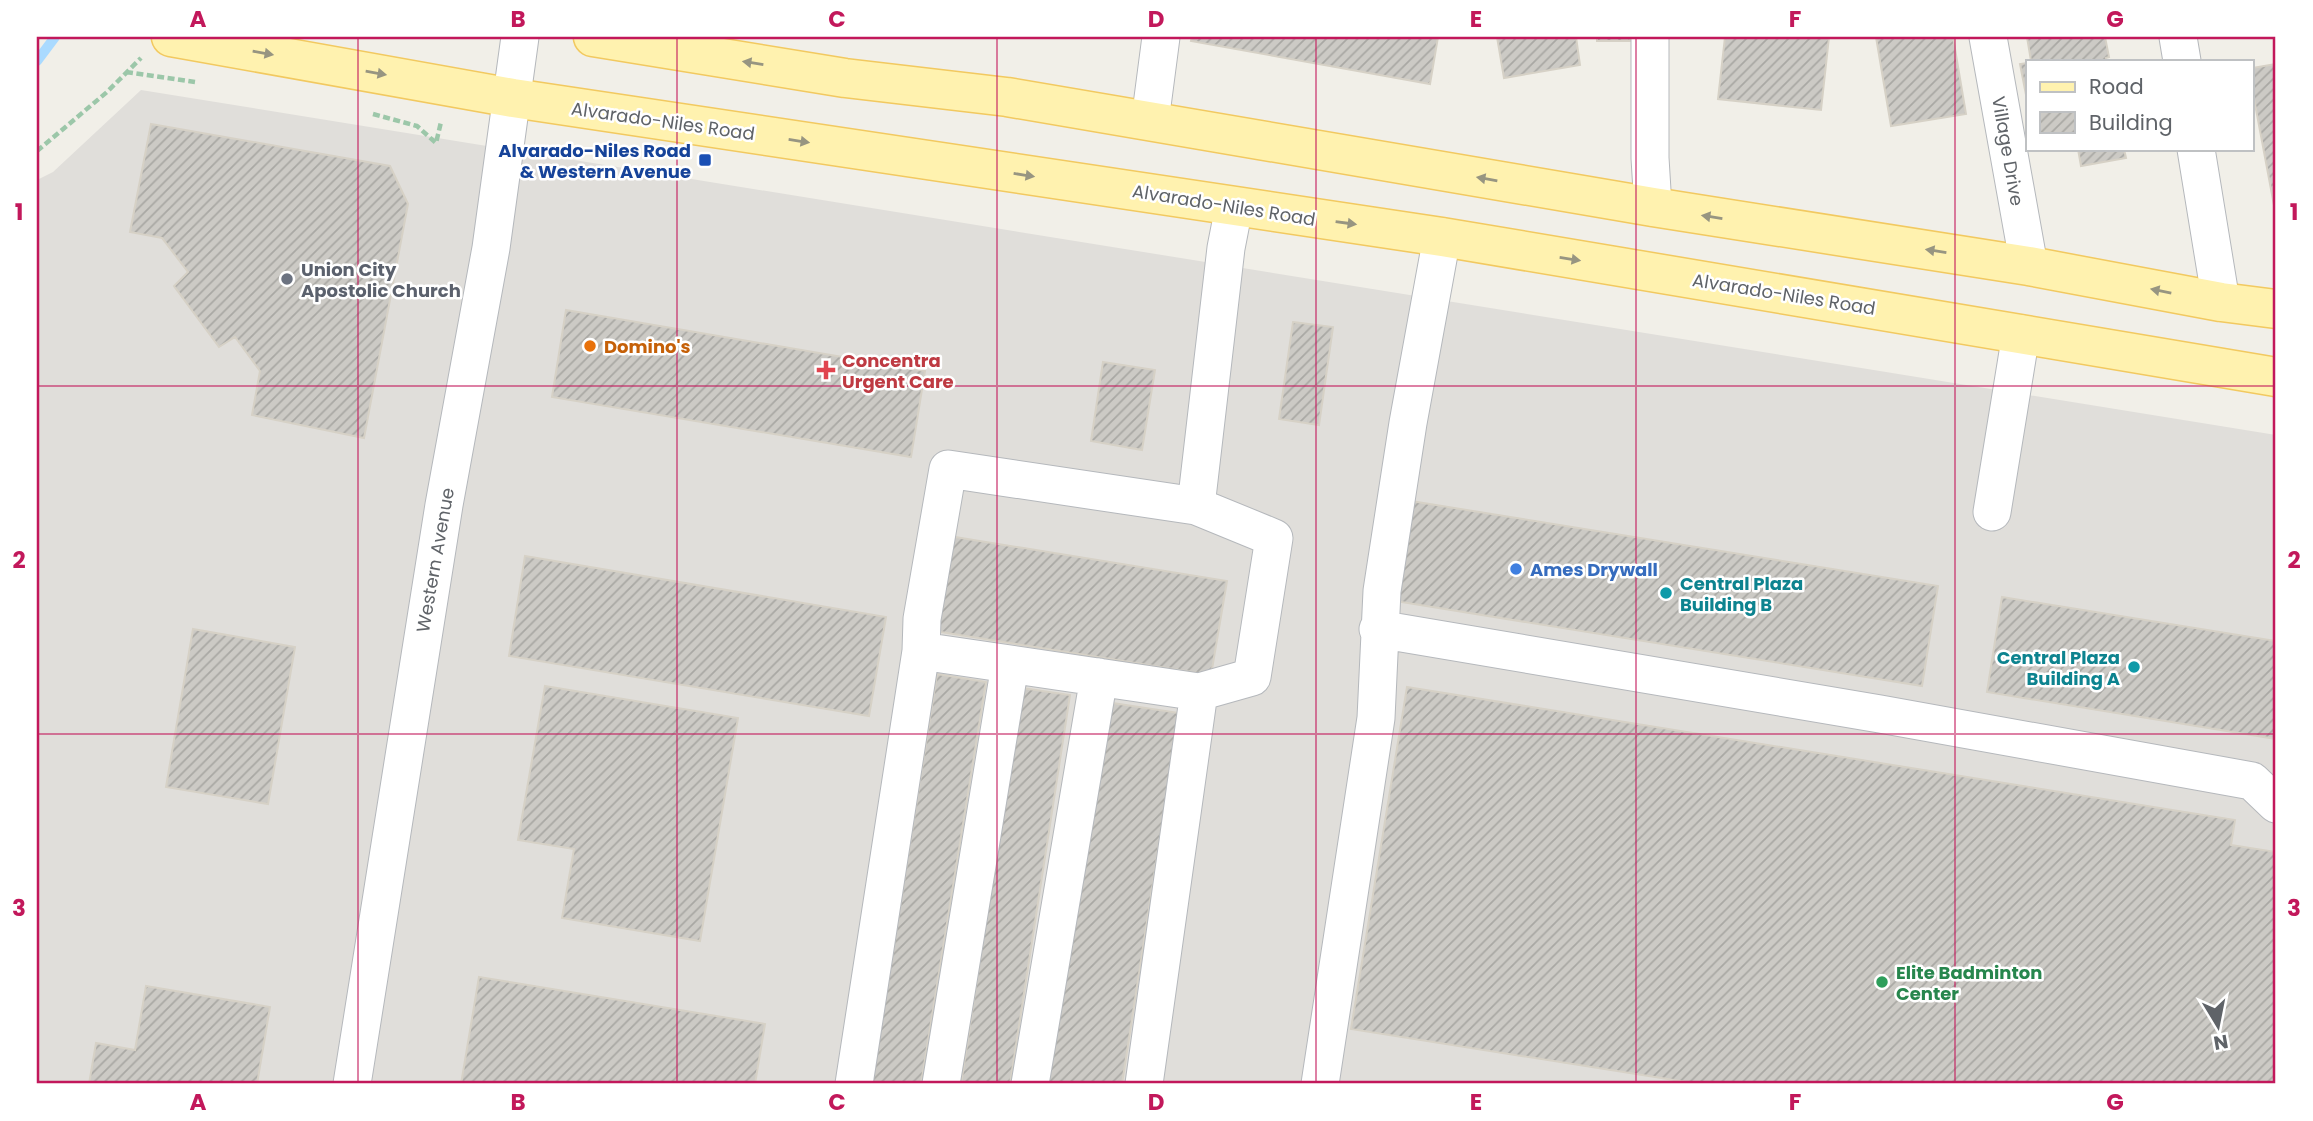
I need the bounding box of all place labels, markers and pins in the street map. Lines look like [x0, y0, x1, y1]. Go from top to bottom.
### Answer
place label: Alvarado-Niles Road & Western Avenue [498, 138, 691, 184]
marker: Alvarado-Niles Road & Western Avenue [697, 152, 713, 168]
place label: Union City Apostolic Church [301, 257, 461, 303]
marker: Union City Apostolic Church [279, 271, 295, 287]
place label: Domino's [604, 334, 691, 359]
marker: Domino's [582, 338, 598, 354]
place label: Concentra Urgent Care [842, 348, 954, 394]
marker: Concentra Urgent Care [816, 360, 836, 380]
place label: Ames Drywall [1530, 557, 1658, 582]
marker: Ames Drywall [1508, 561, 1524, 577]
place label: Central Plaza Building B [1680, 571, 1803, 617]
marker: Central Plaza Building B [1658, 585, 1674, 601]
place label: Central Plaza Building A [1997, 645, 2120, 691]
marker: Central Plaza Building A [2126, 659, 2142, 675]
place label: Elite Badminton Center [1896, 960, 2042, 1006]
marker: Elite Badminton Center [1874, 974, 1890, 990]

